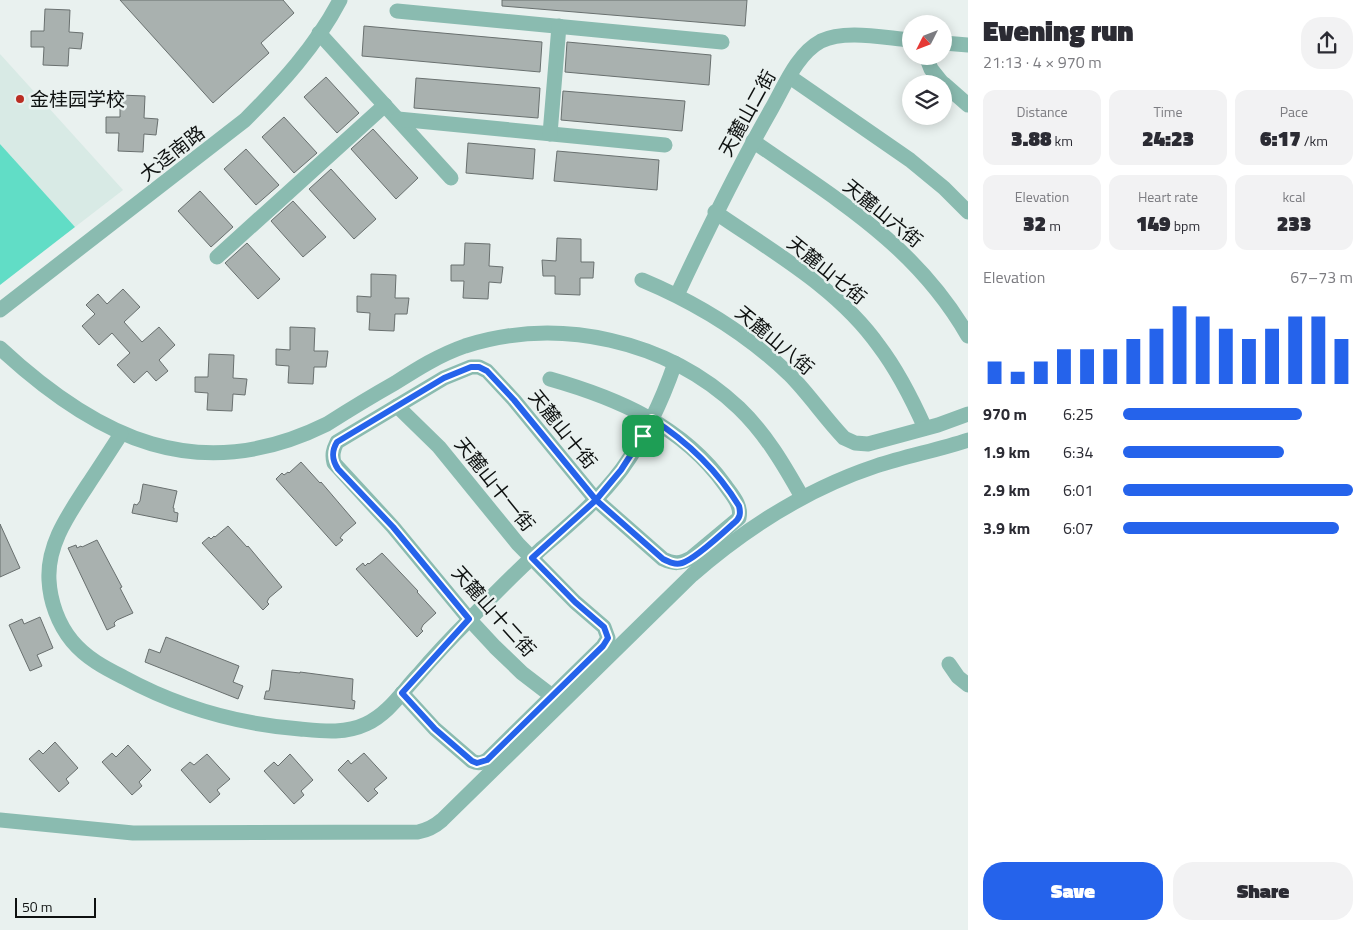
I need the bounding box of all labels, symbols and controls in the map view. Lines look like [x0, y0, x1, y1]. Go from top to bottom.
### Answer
text: Evening run [983, 9, 1134, 52]
north arrow [902, 15, 952, 65]
map controls [902, 15, 952, 125]
button: share [1301, 17, 1353, 69]
text: 21:13 · 4 × 970 m [983, 50, 1102, 74]
street label: 天麓山二街 [711, 64, 782, 161]
button: layers [902, 75, 952, 125]
place label: 金桂园学校 [30, 84, 125, 113]
marker: 金桂园学校 [14, 93, 26, 105]
text: Distance [1016, 101, 1068, 122]
text: Time [1153, 101, 1183, 122]
text: Pace [1280, 101, 1308, 122]
street label: 大迳南路 [133, 118, 211, 187]
text: 3.88 [1011, 122, 1052, 154]
text: 24:23 [1142, 122, 1194, 154]
text: 6:17 [1260, 122, 1301, 154]
text: km [1052, 130, 1073, 151]
text: /km [1301, 130, 1328, 151]
street label: 天麓山六街 [837, 171, 929, 254]
text: Elevation [1015, 186, 1069, 207]
text: Heart rate [1138, 186, 1198, 207]
text: kcal [1283, 186, 1305, 207]
text: 32 [1023, 207, 1046, 239]
text: 149 [1136, 207, 1171, 239]
text: 233 [1277, 207, 1311, 239]
text: m [1046, 215, 1061, 236]
text: bpm [1171, 215, 1200, 236]
street label: 天麓山七街 [781, 228, 873, 311]
text: Elevation [983, 265, 1045, 289]
text: 67–73 m [1290, 265, 1353, 289]
street label: 天麓山八街 [730, 298, 821, 381]
street label: 天麓山十街 [522, 383, 605, 475]
text: 970 m [983, 402, 1027, 426]
text: 6:25 [1063, 402, 1093, 426]
pin [622, 415, 664, 457]
icon: arrive [629, 422, 657, 450]
street label: 天麓山十一街 [448, 430, 543, 537]
text: 1.9 km [983, 440, 1030, 464]
text: 6:34 [1063, 440, 1093, 464]
text: 2.9 km [983, 478, 1030, 502]
text: 6:01 [1063, 478, 1093, 502]
text: 3.9 km [983, 516, 1030, 540]
text: 6:07 [1063, 516, 1093, 540]
street label: 天麓山十二街 [445, 559, 543, 663]
button: Save [983, 862, 1163, 920]
button: Share [1173, 862, 1353, 920]
scale bar [15, 895, 96, 918]
text: 50 m [22, 896, 52, 917]

